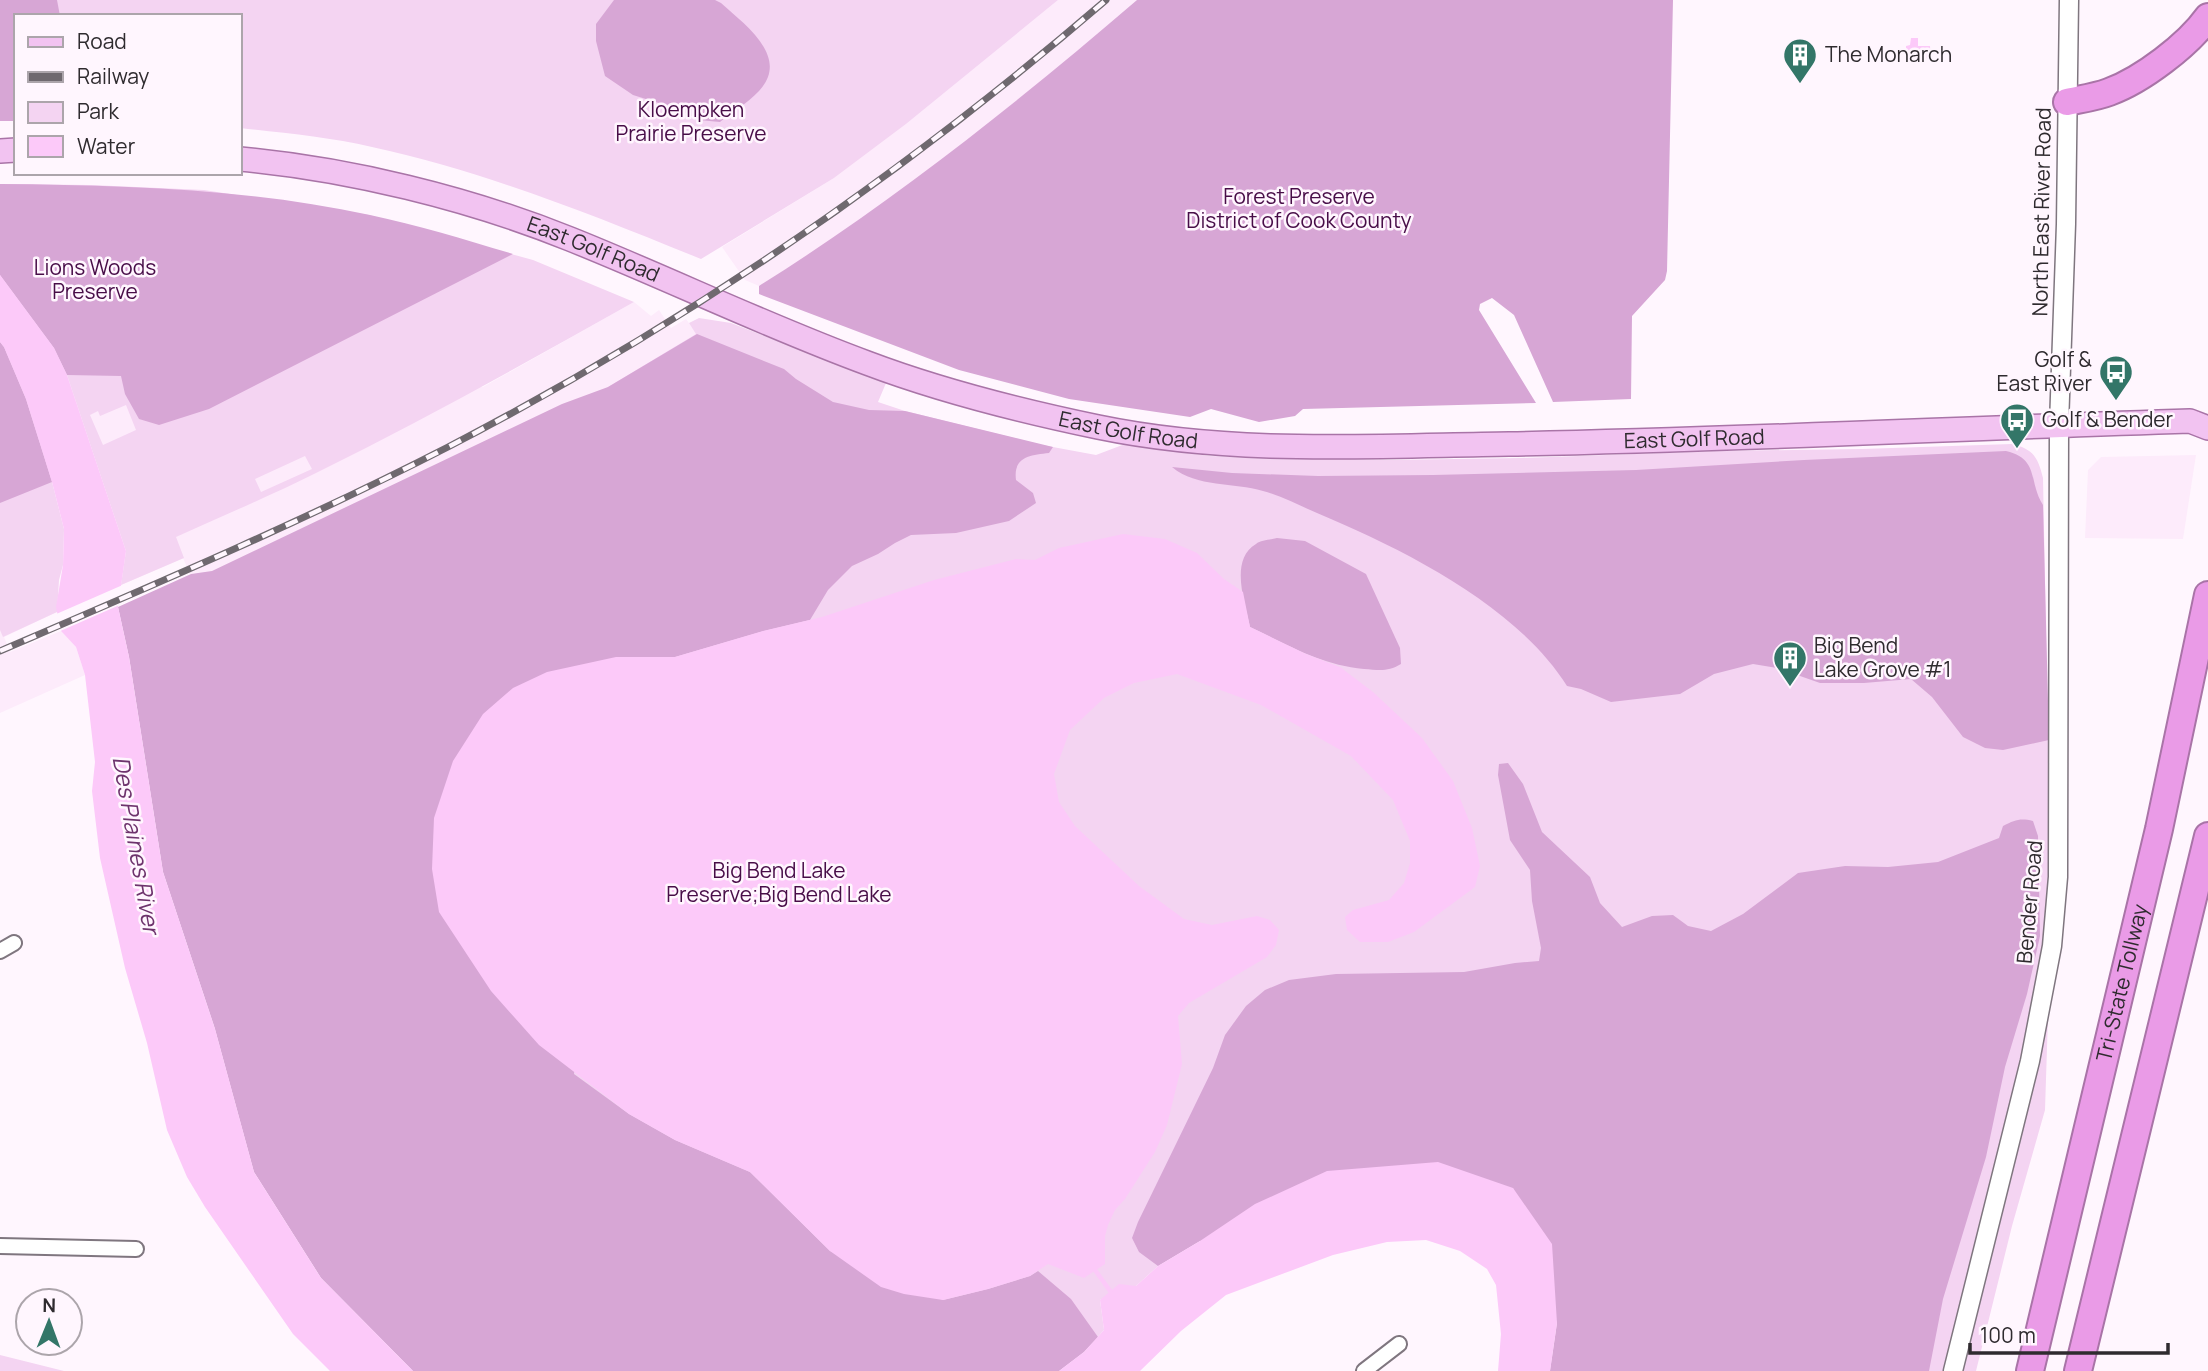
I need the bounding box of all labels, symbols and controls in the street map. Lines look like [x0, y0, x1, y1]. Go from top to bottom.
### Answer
legend [14, 14, 242, 175]
text: Road [77, 27, 127, 55]
building icon: The Monarch [1781, 36, 1819, 85]
place label: The Monarch [1825, 40, 1952, 68]
text: Railway [77, 62, 149, 90]
park label: Kloempken Prairie Preserve [615, 95, 767, 147]
text: Park [77, 97, 119, 125]
street label: North East River Road [2025, 107, 2057, 317]
text: Water [77, 132, 136, 160]
park label: Forest Preserve District of Cook County [1186, 182, 1412, 234]
street label: East Golf Road [523, 209, 664, 288]
park label: Lions Woods Preserve [34, 253, 156, 305]
place label: Golf & East River [1996, 345, 2092, 397]
bus stop icon: Golf & East River [2097, 353, 2135, 402]
bus stop icon: Golf & Bender [1998, 401, 2036, 450]
street label: East Golf Road [1056, 404, 1199, 455]
place label: Golf & Bender [2042, 405, 2174, 433]
street label: East Golf Road [1623, 422, 1765, 454]
place label: Big Bend Lake Grove #1 [1814, 631, 1951, 683]
building icon: Big Bend Lake Grove #1 [1771, 639, 1809, 688]
water label: Des Plaines River [106, 754, 169, 939]
street label: Bender Road [2010, 839, 2048, 965]
park label: Big Bend Lake Preserve;Big Bend Lake [666, 856, 892, 908]
street label: Tri-State Tollway [2089, 901, 2154, 1064]
north arrow [14, 1287, 84, 1357]
text: N [42, 1292, 56, 1318]
scale bar [1970, 1312, 2168, 1356]
text: 100 m [1980, 1321, 2036, 1349]

